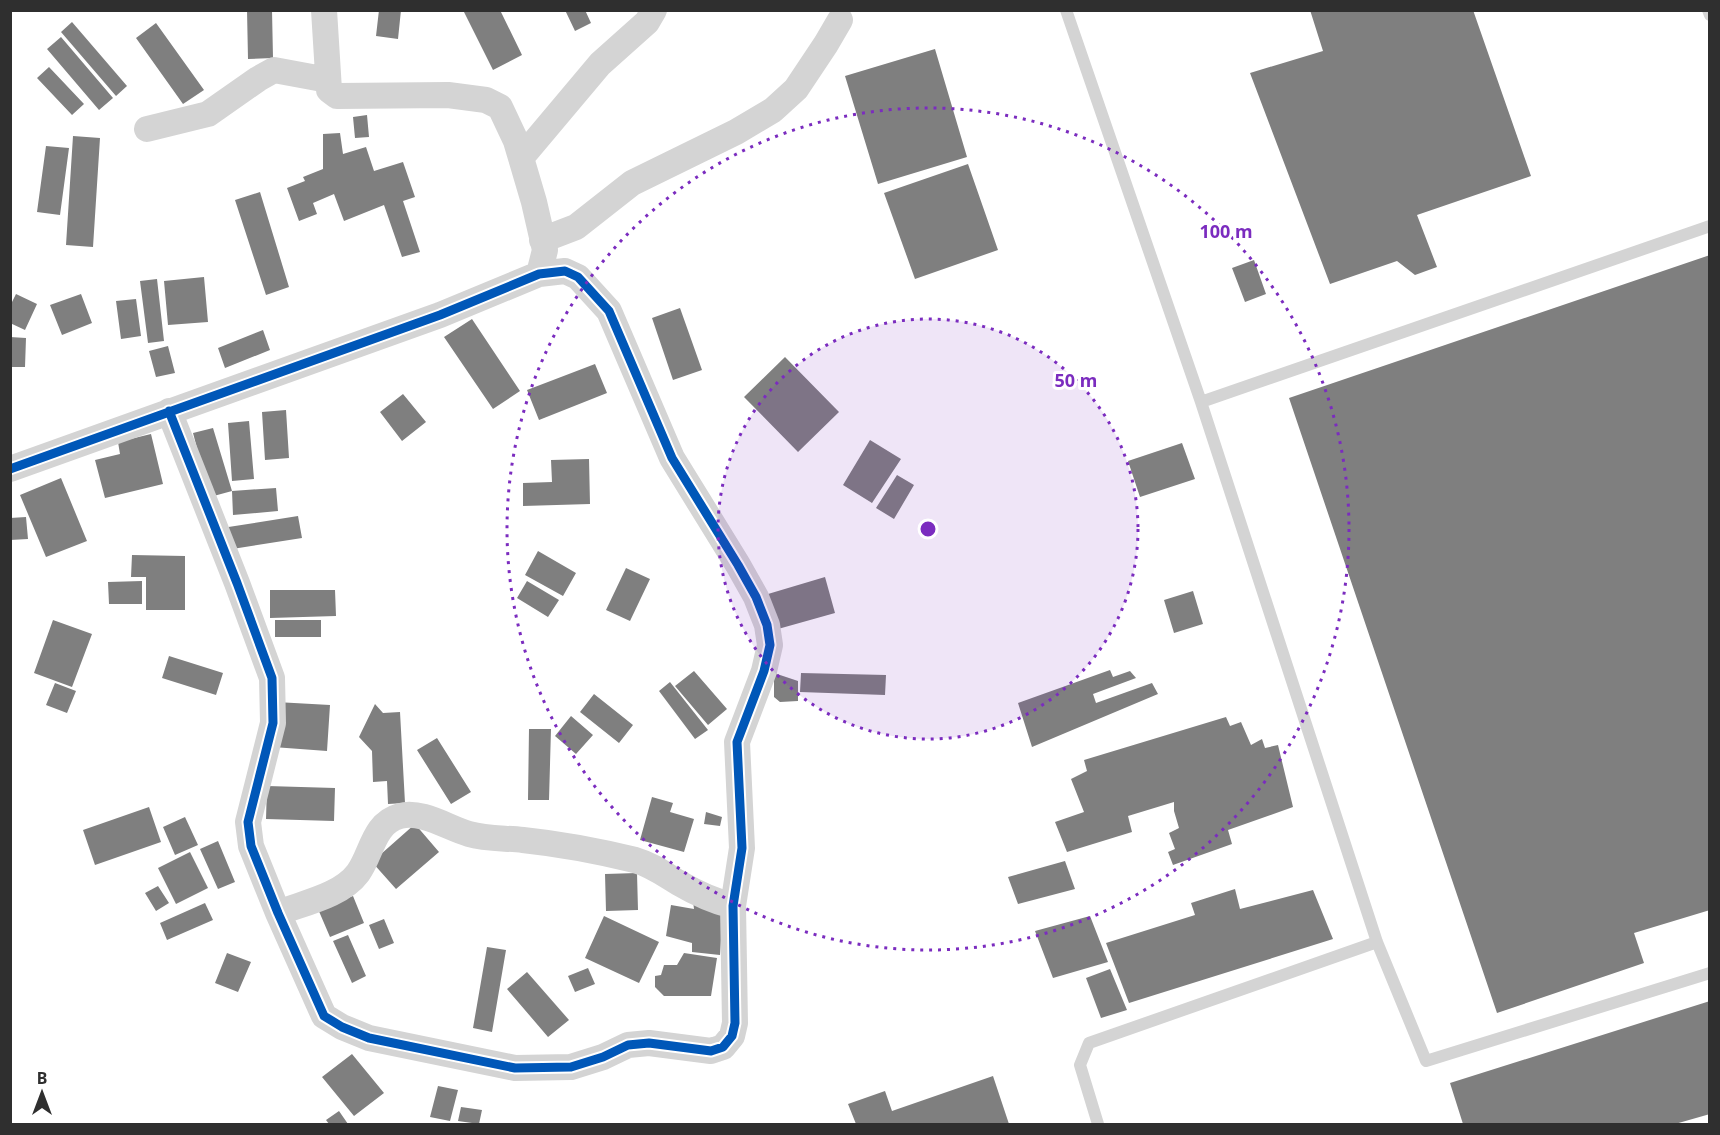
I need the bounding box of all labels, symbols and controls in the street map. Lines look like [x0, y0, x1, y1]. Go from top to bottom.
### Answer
text: 100 m [1199, 219, 1253, 243]
text: 50 m [1055, 368, 1097, 392]
centre of rings [918, 519, 938, 539]
north arrow [12, 1063, 72, 1123]
text: B [37, 1067, 47, 1089]

